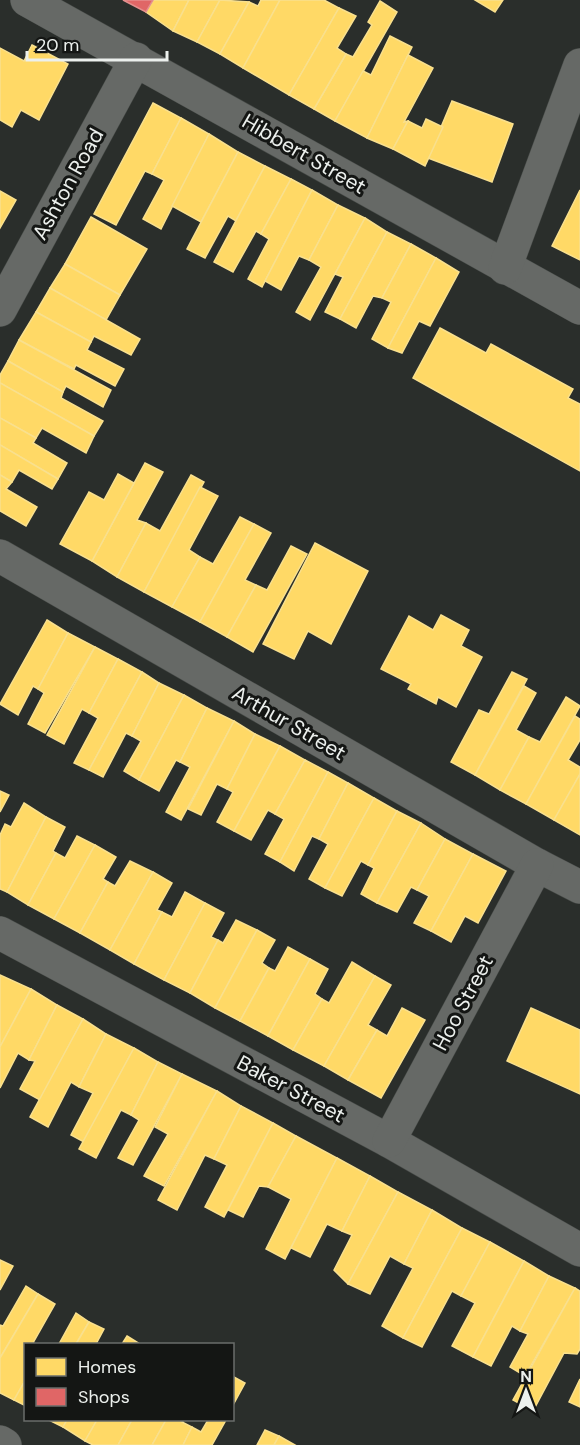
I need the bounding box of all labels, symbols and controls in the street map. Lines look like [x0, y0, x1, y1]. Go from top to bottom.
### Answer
scale bar [27, 24, 166, 62]
text: 20 m [36, 33, 79, 57]
street label: Hibbert Street [237, 107, 371, 201]
street label: Ashton Road [26, 123, 110, 245]
street label: Arthur Street [227, 679, 351, 767]
street label: Hoo Street [426, 950, 500, 1056]
street label: Baker Street [232, 1049, 350, 1129]
legend [24, 1343, 234, 1421]
text: Homes [78, 1355, 136, 1379]
north arrow [496, 1361, 556, 1421]
text: N [520, 1366, 532, 1387]
text: Shops [78, 1385, 130, 1409]

